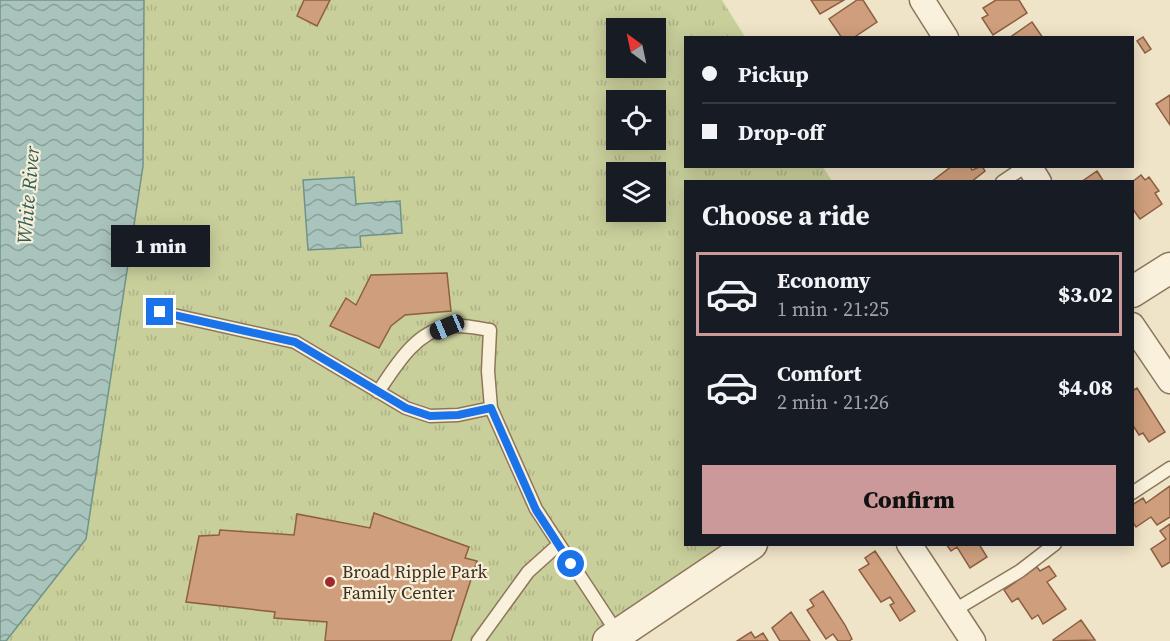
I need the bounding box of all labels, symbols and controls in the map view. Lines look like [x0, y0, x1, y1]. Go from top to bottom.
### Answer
north arrow [606, 18, 666, 78]
map controls [606, 18, 666, 222]
text: Pickup [738, 59, 809, 89]
button: locate [606, 90, 666, 150]
text: Drop-off [738, 117, 824, 147]
water label: White River [10, 144, 46, 245]
button: layers [606, 162, 666, 222]
text: Choose a ride [702, 197, 870, 234]
callout: 1 min [110, 225, 210, 267]
text: 1 min [134, 232, 187, 260]
text: Economy [777, 265, 871, 295]
icon: car [705, 267, 759, 321]
text: $3.02 [1058, 279, 1113, 309]
text: 1 min · 21:25 [777, 295, 889, 323]
route end [146, 298, 173, 325]
car [427, 312, 467, 342]
text: Comfort [777, 358, 861, 388]
icon: car [705, 360, 759, 414]
text: $4.08 [1058, 372, 1113, 402]
text: 2 min · 21:26 [777, 388, 889, 416]
button: Confirm [702, 465, 1116, 534]
route start [557, 550, 584, 577]
place label: Broad Ripple Park Family Center [342, 559, 488, 605]
marker: Broad Ripple Park Family Center [323, 575, 337, 589]

